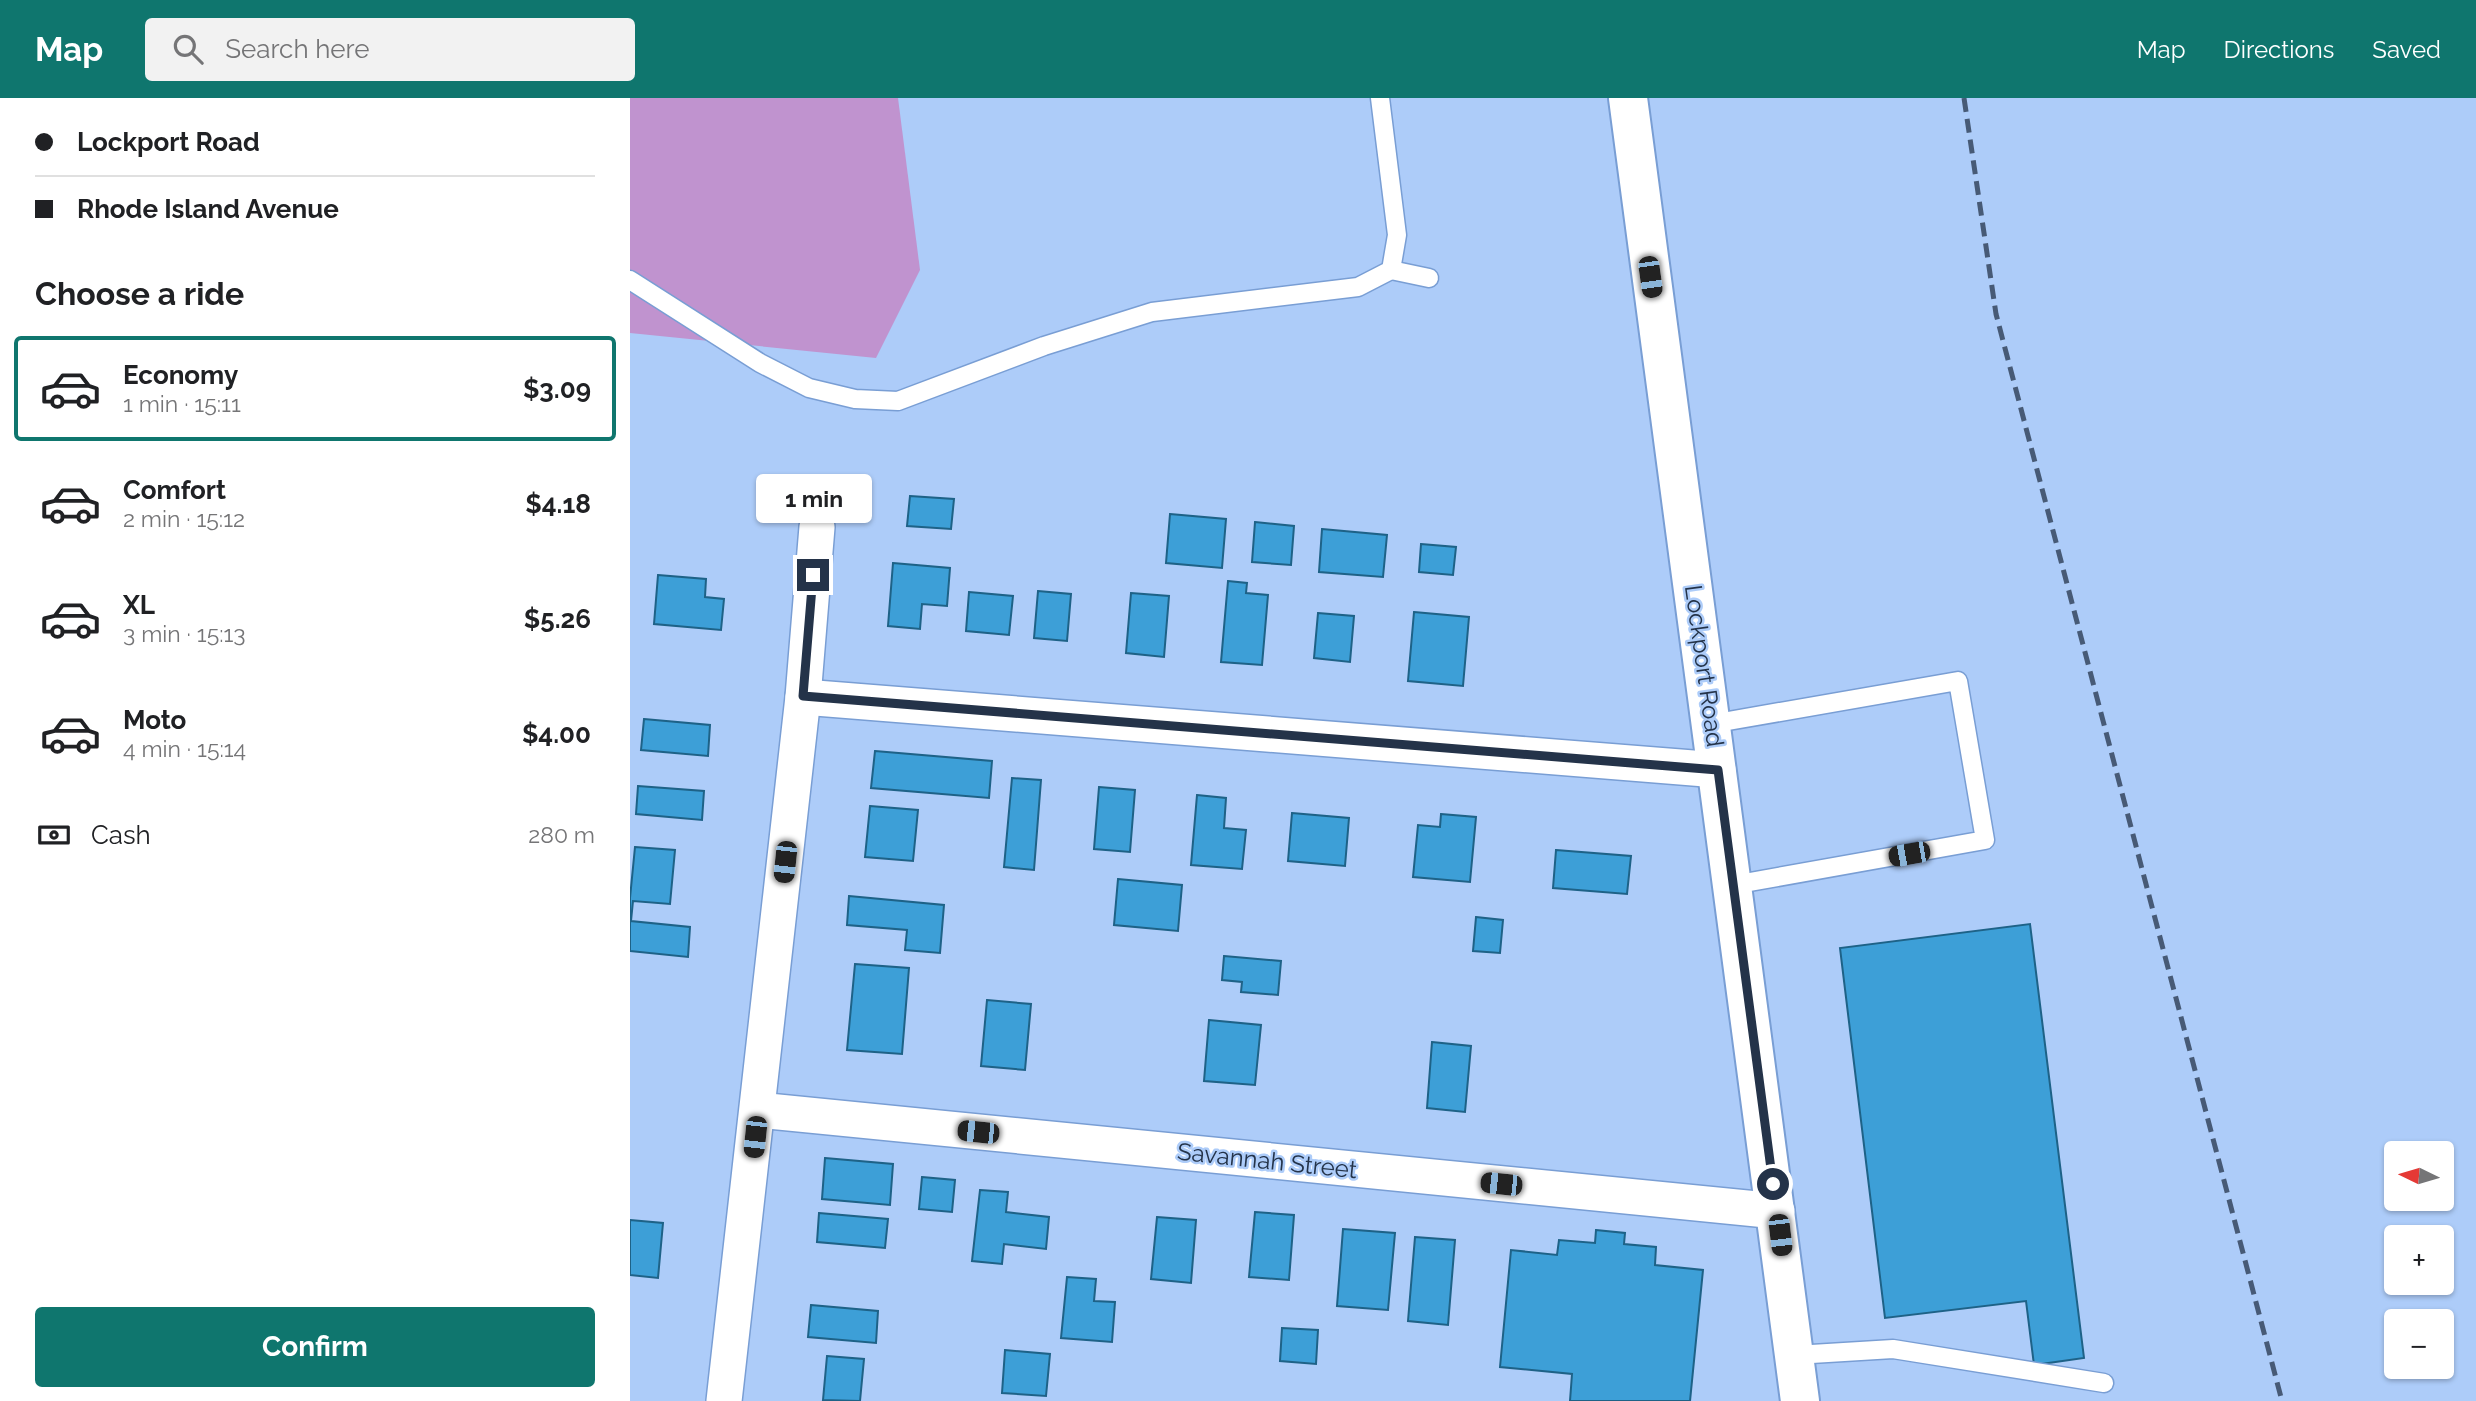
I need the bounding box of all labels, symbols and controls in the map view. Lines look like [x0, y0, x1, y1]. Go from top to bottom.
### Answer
search box [145, 18, 635, 81]
text: Map [35, 30, 103, 69]
icon: search [169, 30, 207, 68]
text: Search here [225, 34, 370, 64]
text: Map [2137, 35, 2186, 64]
text: Directions [2224, 35, 2334, 64]
text: Saved [2372, 35, 2441, 64]
text: Lockport Road [77, 127, 260, 157]
text: Rhode Island Avenue [77, 194, 339, 224]
car [1637, 255, 1664, 299]
text: Choose a ride [35, 275, 244, 312]
icon: car [39, 357, 102, 420]
text: Economy [123, 360, 238, 390]
text: $3.09 [523, 374, 591, 404]
text: 1 min · 15:11 [123, 390, 241, 417]
icon: car [39, 472, 102, 535]
callout: 1 min [755, 474, 871, 522]
text: Comfort [123, 475, 226, 505]
text: 1 min [785, 485, 843, 512]
text: $4.18 [525, 489, 591, 519]
text: 2 min · 15:12 [123, 505, 245, 532]
route end [797, 559, 829, 591]
street label: Lockport Road [1679, 583, 1730, 749]
icon: car [39, 587, 102, 650]
text: XL [123, 590, 155, 620]
text: $5.26 [524, 604, 591, 634]
text: 3 min · 15:13 [123, 620, 246, 647]
icon: car [39, 702, 102, 765]
text: Moto [123, 705, 186, 735]
text: $4.00 [522, 719, 591, 749]
text: 4 min · 15:14 [123, 735, 246, 762]
icon: cash [35, 816, 73, 854]
text: Cash [91, 820, 151, 850]
text: 280 m [528, 821, 595, 848]
car [773, 840, 798, 884]
car [1887, 840, 1932, 868]
car [743, 1115, 768, 1159]
car [957, 1119, 1000, 1145]
street label: Savannah Street [1176, 1137, 1358, 1184]
north arrow [2384, 1141, 2454, 1211]
map controls [2384, 1141, 2454, 1379]
route start [1757, 1168, 1789, 1200]
car [1480, 1171, 1523, 1197]
car [1768, 1213, 1793, 1257]
button: + [2384, 1225, 2454, 1295]
button: Confirm [35, 1307, 595, 1387]
button: − [2384, 1309, 2454, 1379]

